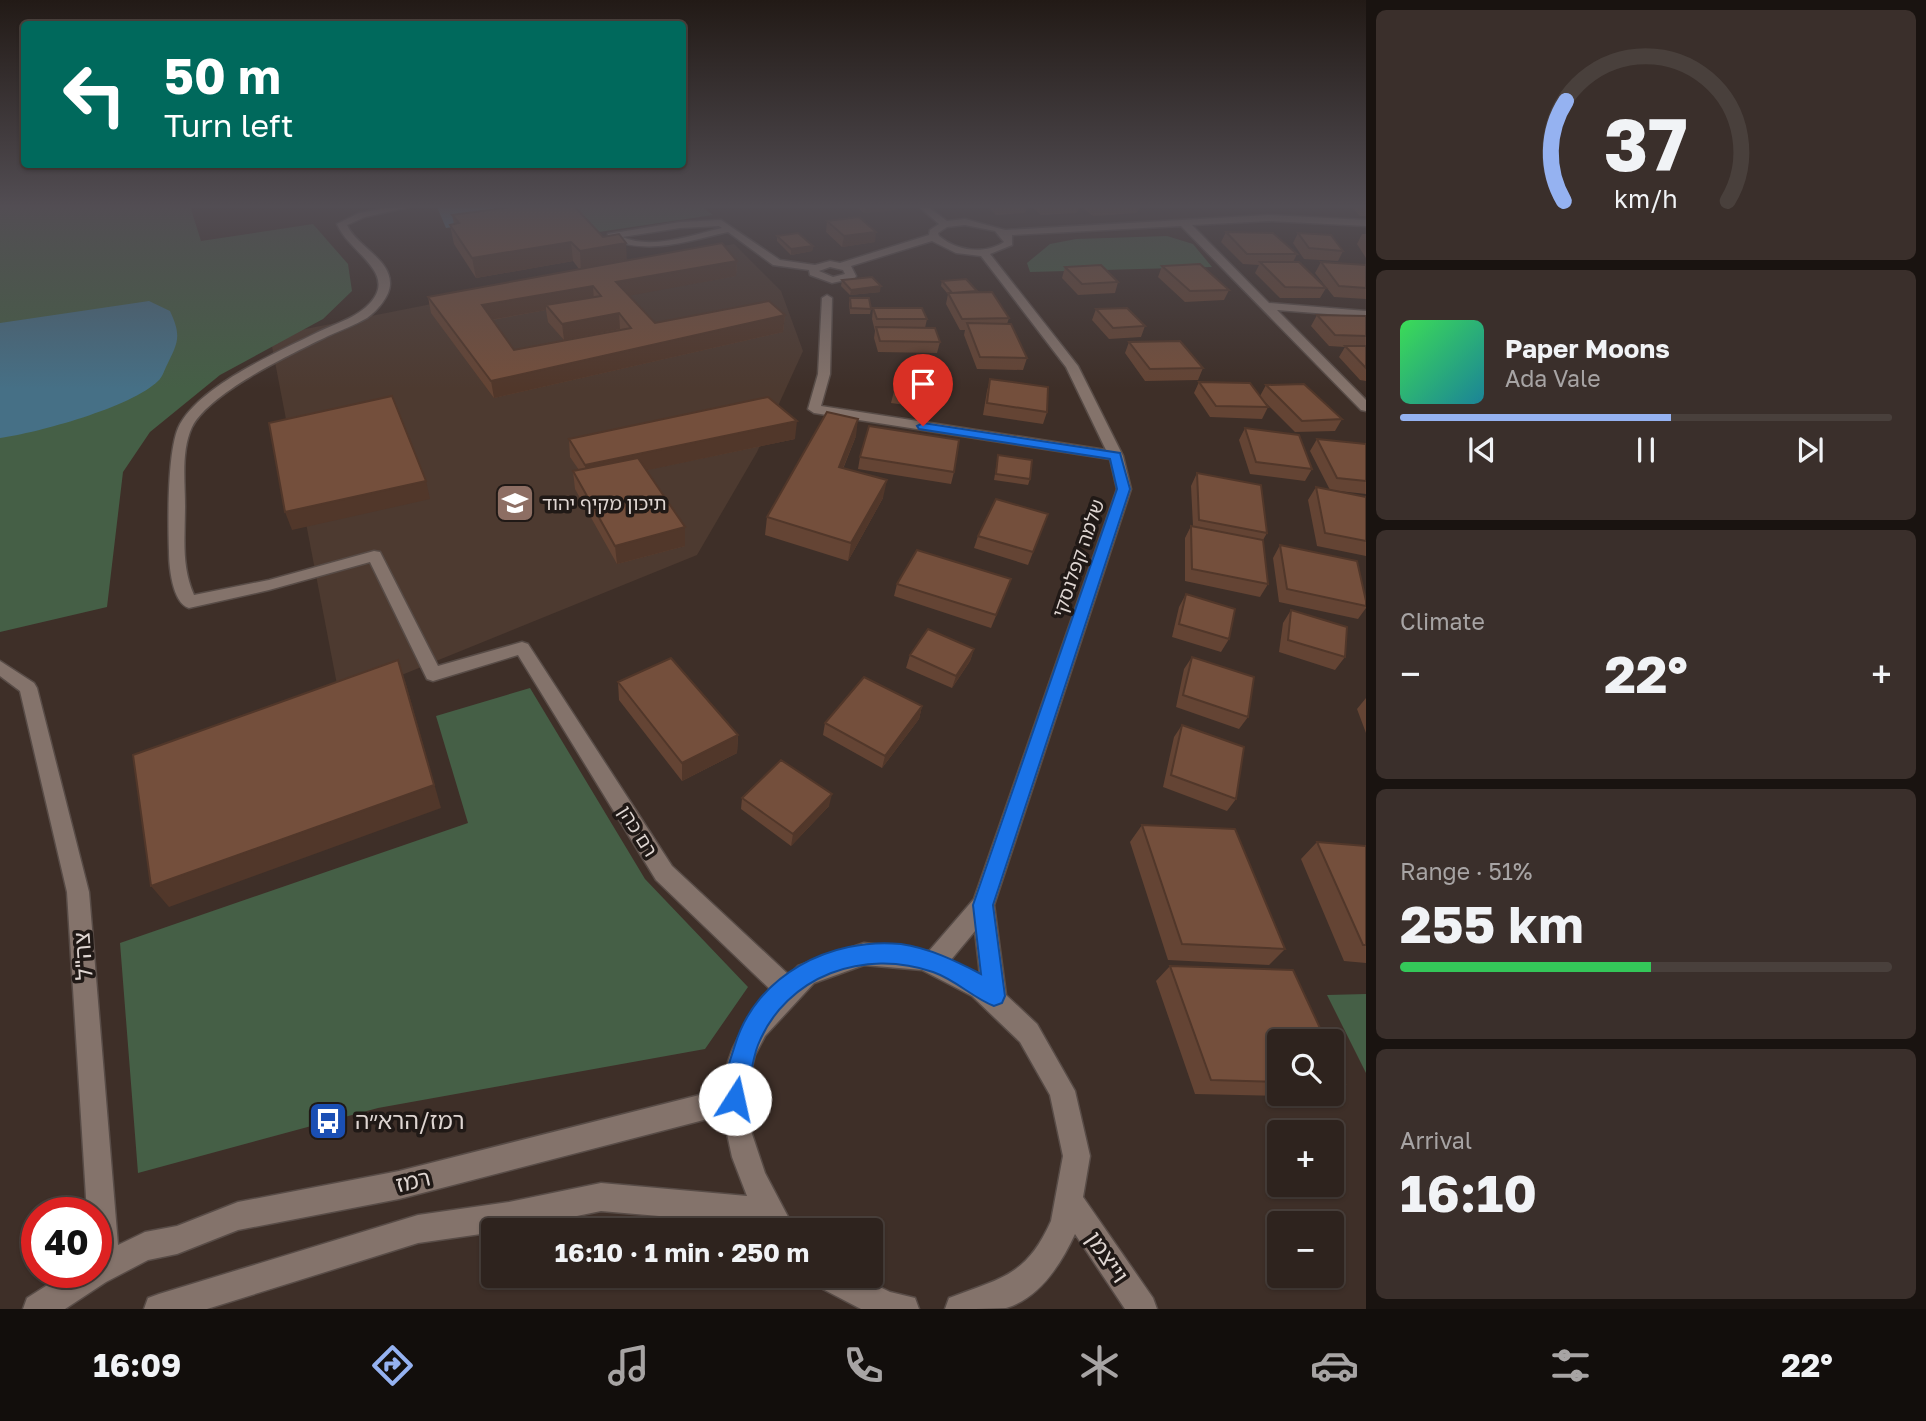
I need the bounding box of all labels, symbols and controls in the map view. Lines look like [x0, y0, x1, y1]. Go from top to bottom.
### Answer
text: 50 m [164, 46, 281, 105]
icon: left [49, 49, 140, 140]
text: 37 [1604, 100, 1688, 187]
text: Turn left [164, 106, 293, 144]
text: km/h [1614, 183, 1678, 214]
text: Paper Moons [1505, 333, 1670, 364]
pin [893, 354, 953, 426]
text: Ada Vale [1505, 364, 1601, 392]
icon: arrive [904, 365, 942, 403]
icon: previous [1463, 431, 1501, 469]
icon: pause [1627, 431, 1665, 469]
icon: next [1791, 431, 1829, 469]
school or university icon: תיכון מקיף יהוד [494, 482, 536, 524]
place label: תיכון מקיף יהוד [542, 491, 666, 514]
street label: שלמה קפלנסקי [1047, 496, 1108, 620]
text: Climate [1400, 607, 1485, 635]
text: 22° [1604, 642, 1688, 704]
text: − [1400, 651, 1421, 696]
text: + [1871, 651, 1892, 696]
street label: רם כהן [614, 801, 663, 860]
text: Range · 51% [1400, 857, 1532, 885]
text: 255 km [1400, 892, 1584, 954]
street label: צה"ל [66, 931, 98, 981]
map controls [1267, 1029, 1344, 1288]
button: search [1267, 1029, 1344, 1106]
position arrow [698, 1062, 772, 1136]
bus stop icon: רמז/הרא״ה [307, 1100, 349, 1142]
place label: רמז/הרא״ה [355, 1106, 464, 1134]
button: + [1267, 1120, 1344, 1197]
text: Arrival [1400, 1126, 1472, 1154]
text: 16:10 [1400, 1161, 1537, 1223]
street label: רמז [393, 1162, 433, 1198]
speed limit sign: 40 [21, 1197, 112, 1288]
button: − [1267, 1211, 1344, 1288]
street label: וייצמן [1081, 1225, 1135, 1287]
text: 16:10 · 1 min · 250 m [555, 1237, 809, 1268]
icon: directions [368, 1341, 417, 1390]
icon: music [604, 1341, 653, 1390]
icon: phone [839, 1341, 888, 1390]
icon: climate [1075, 1341, 1124, 1390]
icon: car [1310, 1341, 1359, 1390]
icon: filters [1546, 1341, 1595, 1390]
text: 16:09 [93, 1346, 181, 1384]
text: 22° [1781, 1346, 1833, 1384]

